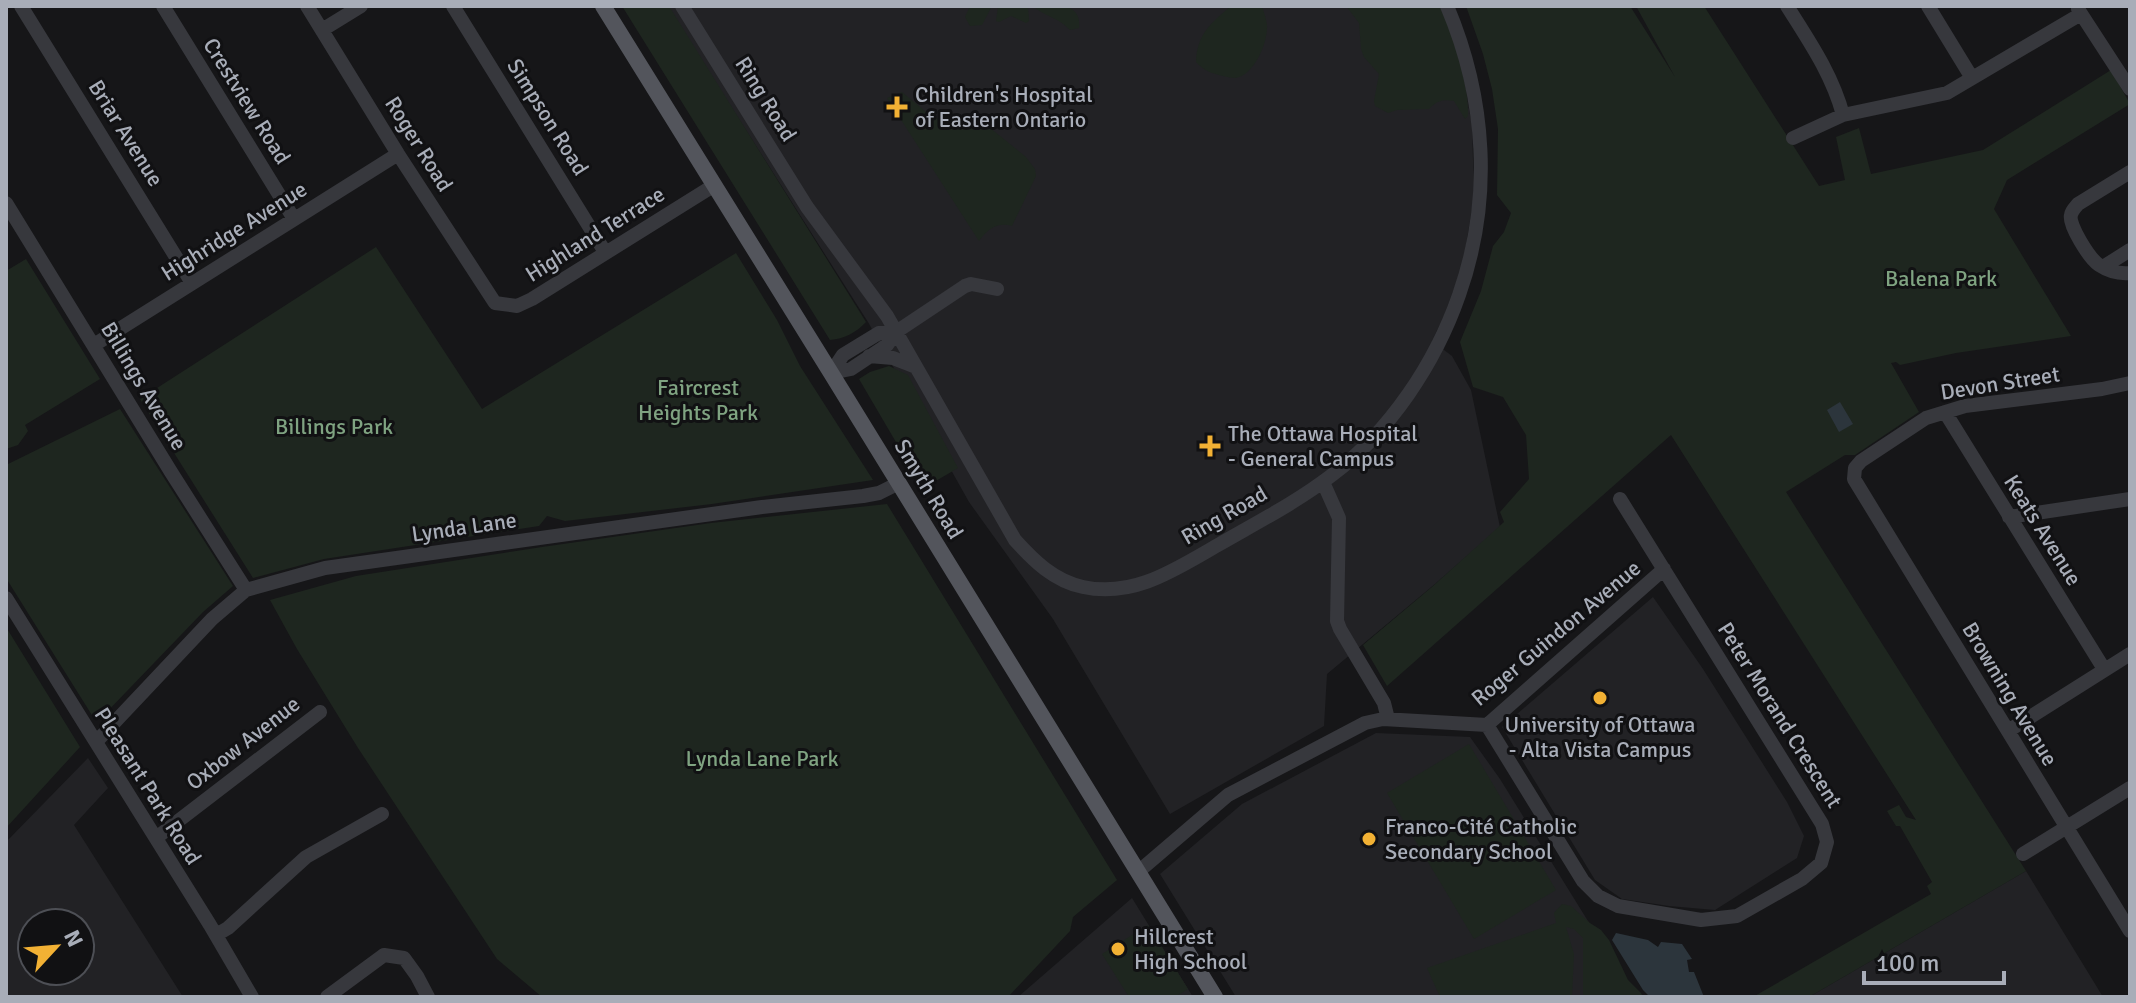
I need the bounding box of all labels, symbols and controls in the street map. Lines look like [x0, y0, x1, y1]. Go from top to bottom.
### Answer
street label: Crestview Road [197, 33, 297, 169]
street label: Ring Road [729, 52, 803, 146]
street label: Simpson Road [501, 54, 595, 180]
street label: Briar Avenue [83, 75, 169, 191]
place label: Children's Hospital of Eastern Ontario [915, 81, 1093, 133]
street label: Roger Road [379, 91, 459, 197]
marker: Children's Hospital of Eastern Ontario [886, 96, 908, 118]
street label: Highridge Avenue [156, 175, 312, 287]
street label: Highland Terrace [520, 180, 670, 288]
park label: Balena Park [1885, 265, 1997, 292]
street label: Billings Avenue [95, 317, 193, 455]
street label: Devon Street [1938, 360, 2062, 406]
park label: Faircrest Heights Park [638, 374, 758, 426]
park label: Billings Park [275, 413, 393, 440]
place label: The Ottawa Hospital - General Campus [1228, 420, 1418, 472]
street label: Smyth Road [889, 434, 969, 544]
marker: The Ottawa Hospital - General Campus [1199, 435, 1221, 457]
street label: Keats Avenue [1998, 470, 2088, 590]
street label: Ring Road [1176, 480, 1272, 550]
street label: Lynda Lane [410, 506, 518, 548]
street label: Roger Guindon Avenue [1466, 554, 1646, 712]
street label: Peter Morand Crescent [1712, 617, 1848, 813]
street label: Browning Avenue [1956, 617, 2064, 771]
marker: University of Ottawa - Alta Vista Campus [1591, 689, 1609, 707]
street label: Oxbow Avenue [181, 690, 305, 796]
street label: Pleasant Park Road [89, 702, 207, 870]
place label: University of Ottawa - Alta Vista Campus [1505, 711, 1695, 763]
park label: Lynda Lane Park [686, 745, 838, 772]
place label: Franco-Cité Catholic Secondary School [1385, 813, 1577, 865]
marker: Franco-Cité Catholic Secondary School [1360, 830, 1378, 848]
north arrow [16, 907, 96, 987]
place label: Hillcrest High School [1134, 923, 1247, 975]
text: N [58, 926, 89, 951]
scale bar [1864, 935, 2004, 985]
marker: Hillcrest High School [1109, 940, 1127, 958]
text: 100 m [1876, 948, 1939, 978]

